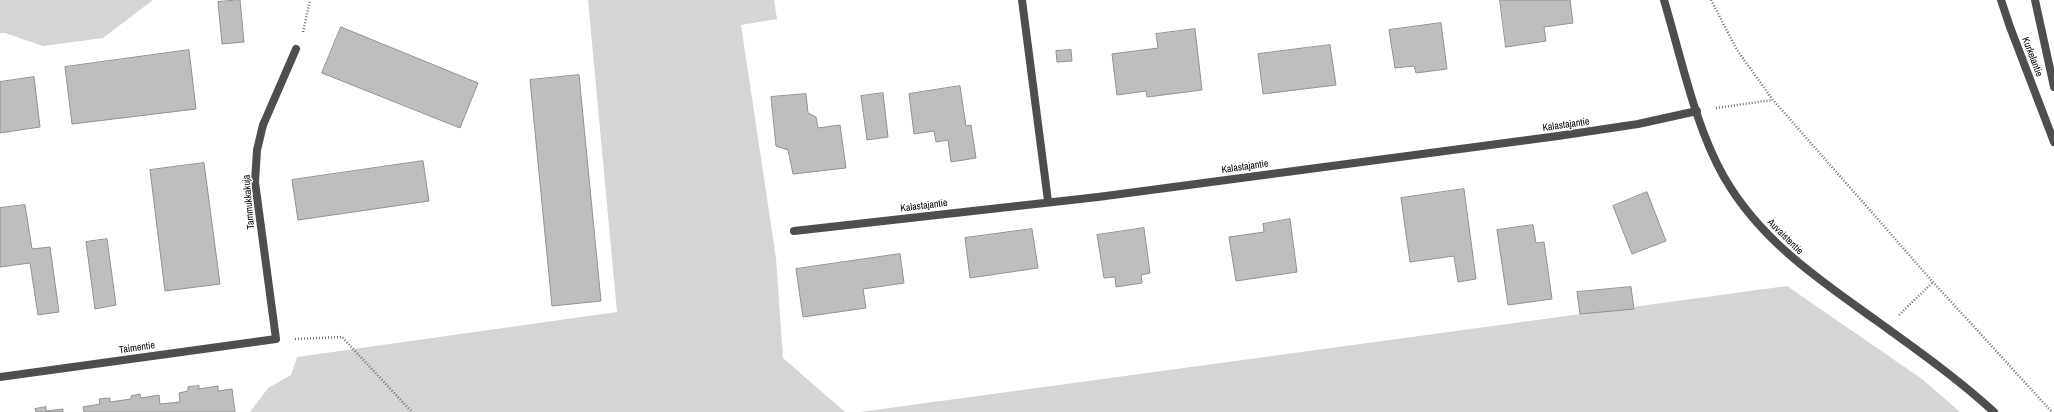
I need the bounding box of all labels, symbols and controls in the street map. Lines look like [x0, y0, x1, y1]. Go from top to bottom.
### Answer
street label: Kurkelantie [2019, 35, 2045, 79]
street label: Kalastajantie [1542, 116, 1590, 134]
street label: Kalastajantie [1221, 158, 1269, 176]
street label: Tammukkakuja [241, 174, 257, 230]
street label: Kalastajantie [900, 197, 948, 215]
street label: Auvaistentie [1765, 217, 1805, 257]
street label: Taimentie [118, 340, 156, 356]

